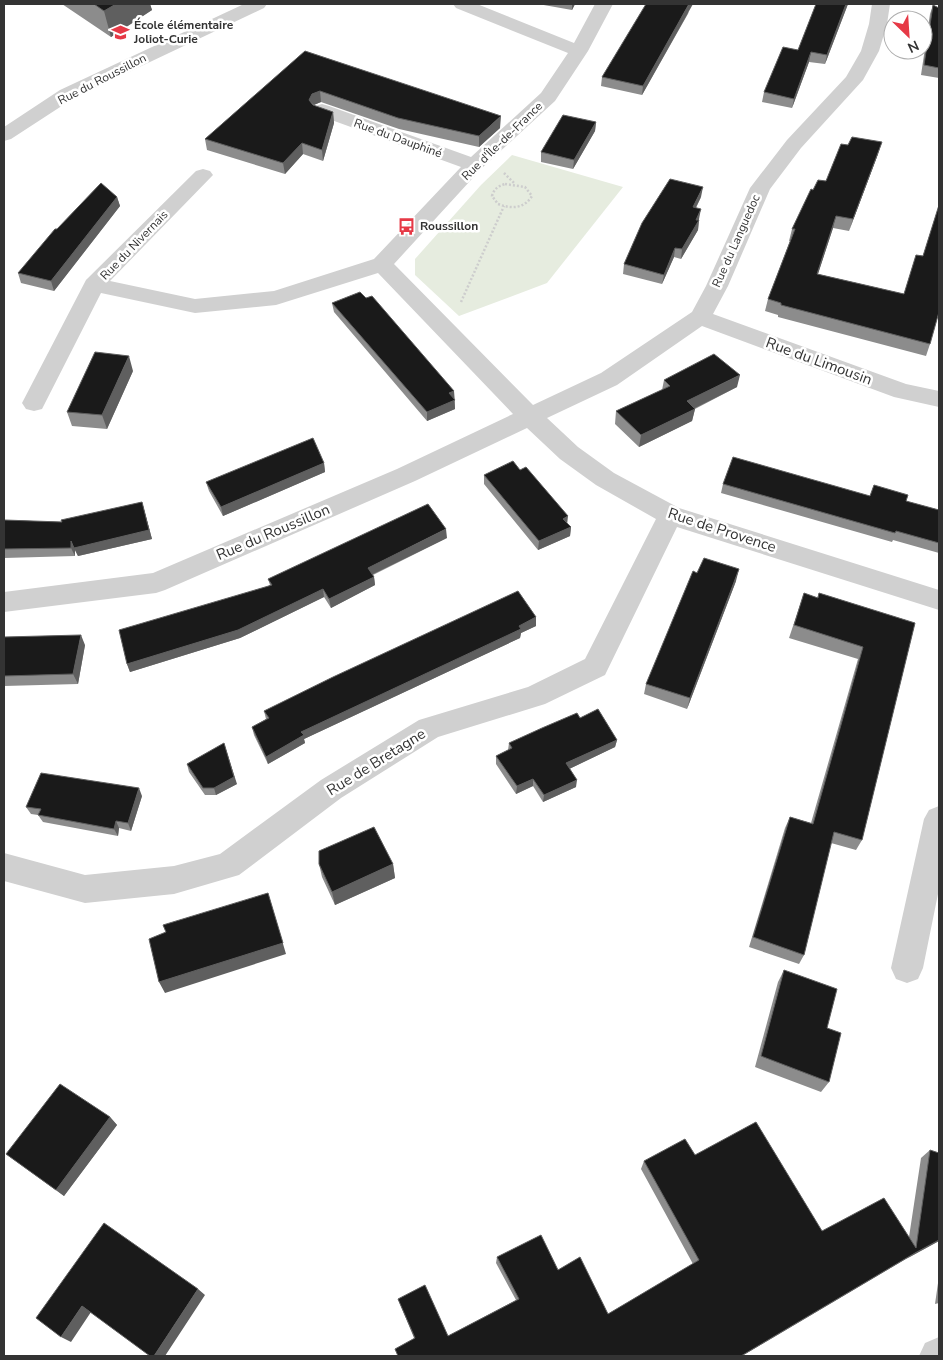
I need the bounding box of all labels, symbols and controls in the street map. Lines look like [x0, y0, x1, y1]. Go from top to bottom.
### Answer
north arrow [883, 10, 933, 60]
place label: École élémentaire Joliot-Curie [133, 17, 234, 47]
school or university icon: École élémentaire Joliot-Curie [110, 22, 130, 42]
text: N [905, 36, 922, 57]
street label: Rue du Roussillon [55, 50, 149, 108]
street label: Rue d'Île-de-France [458, 98, 546, 184]
street label: Rue du Dauphiné [352, 115, 444, 161]
street label: Rue du Languedoc [708, 192, 764, 290]
street label: Rue du Nivernais [97, 206, 172, 283]
bus stop icon: Roussillon [396, 216, 416, 236]
place label: Roussillon [420, 218, 478, 234]
street label: Rue du Limousin [763, 332, 875, 390]
street label: Rue du Roussillon [213, 499, 333, 565]
street label: Rue de Provence [665, 503, 779, 557]
street label: Rue de Bretagne [323, 724, 429, 800]

